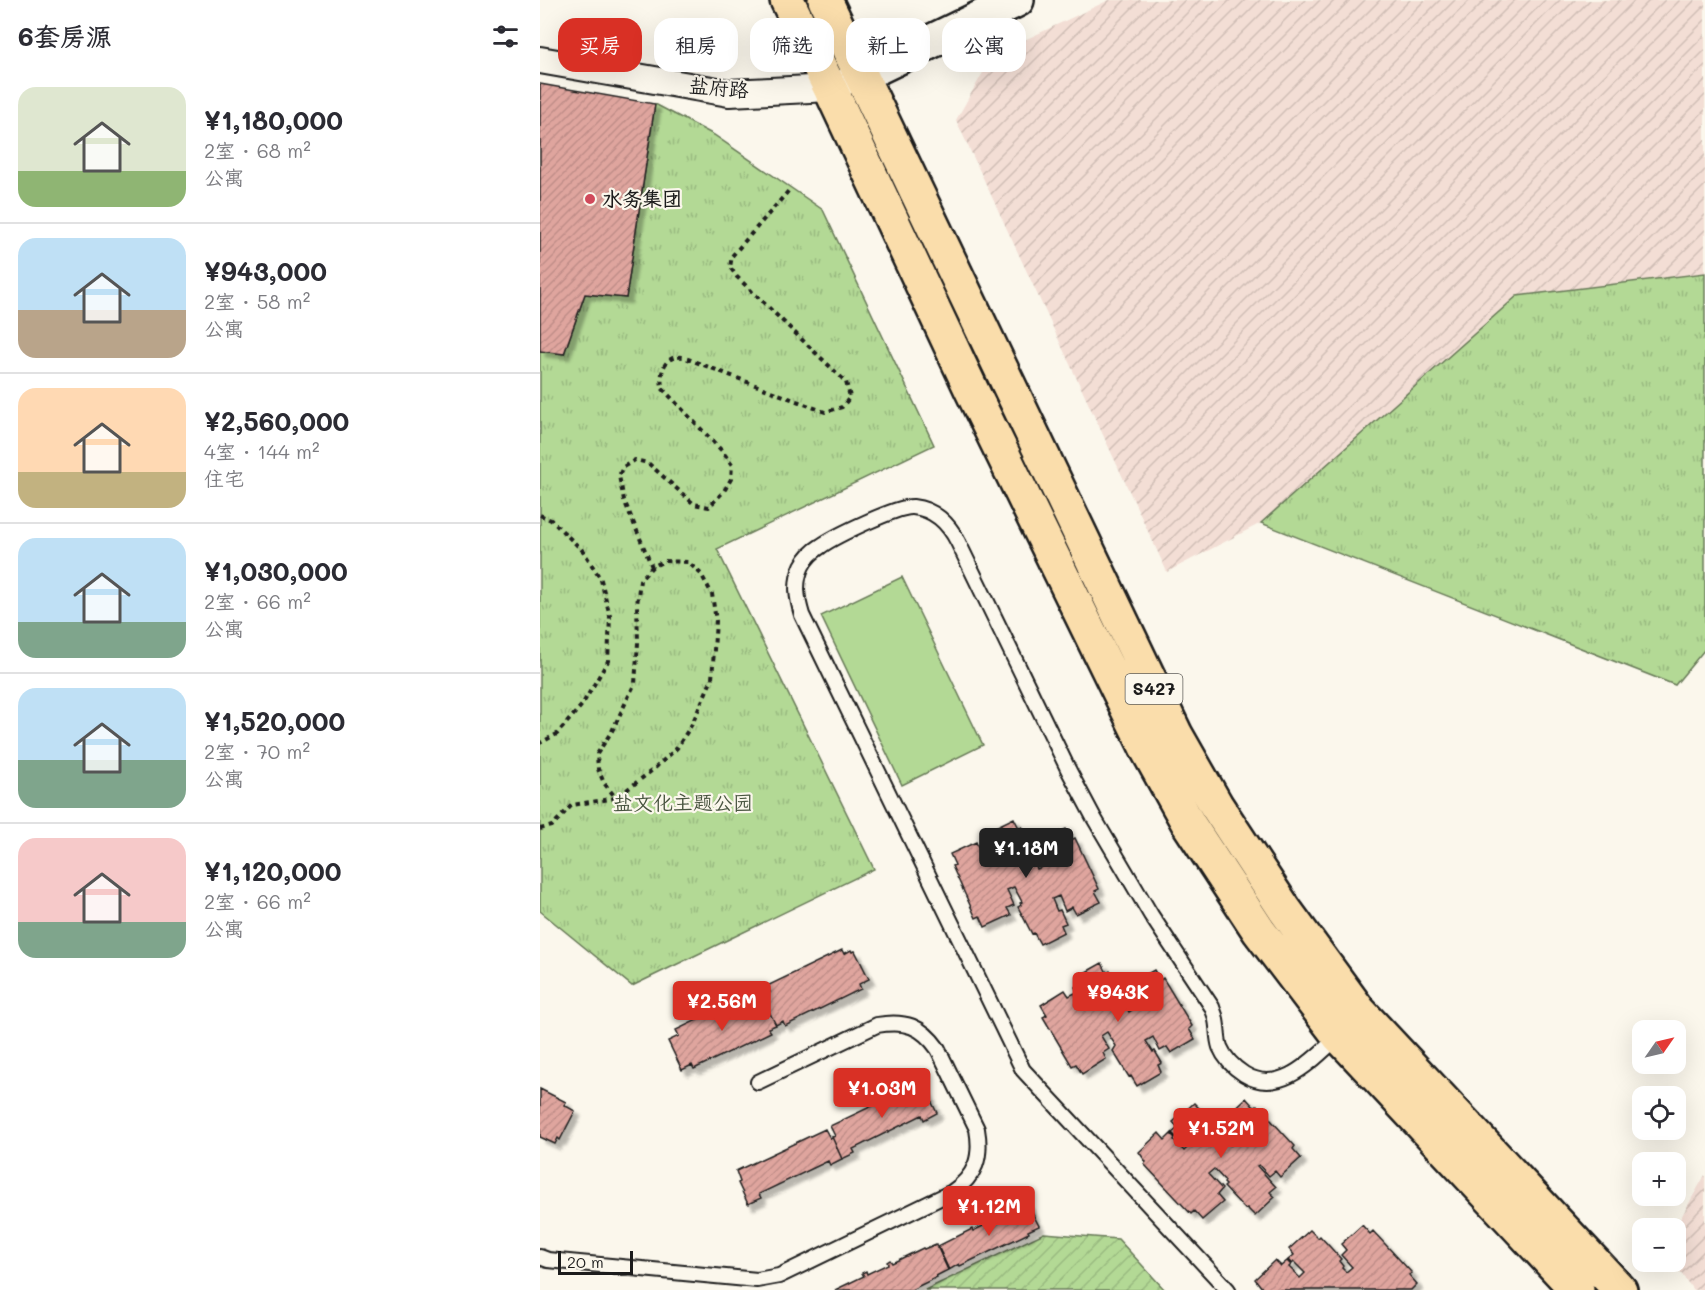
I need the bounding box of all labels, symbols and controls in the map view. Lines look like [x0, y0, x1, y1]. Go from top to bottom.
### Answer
chip: 买房 [558, 18, 642, 72]
chip: 租房 [654, 18, 738, 72]
chip: 筛选 [750, 18, 834, 72]
chip: 新上 [846, 18, 930, 72]
chip: 公寓 [942, 18, 1026, 72]
text: 6套房源 [18, 19, 112, 53]
icon: filters [489, 20, 522, 53]
street label: 盐府路 [688, 71, 751, 103]
text: ¥1,180,000 [204, 103, 343, 137]
icon: home [66, 111, 138, 183]
text: 2室 · 68 m² [204, 137, 311, 163]
text: 公寓 [204, 164, 244, 190]
place label: 水务集团 [602, 185, 682, 211]
marker: 水务集团 [583, 192, 597, 206]
text: ¥943,000 [204, 254, 327, 288]
icon: home [66, 262, 138, 334]
text: 2室 · 58 m² [204, 288, 310, 314]
text: 公寓 [204, 315, 244, 341]
text: ¥2,560,000 [204, 404, 349, 438]
icon: home [66, 412, 138, 484]
text: 4室 · 144 m² [204, 438, 320, 464]
text: 住宅 [204, 465, 244, 491]
text: ¥1,030,000 [204, 554, 348, 588]
icon: home [66, 562, 138, 634]
text: 2室 · 66 m² [204, 588, 311, 614]
text: 公寓 [204, 615, 244, 641]
road number: S427 [1126, 674, 1182, 704]
text: ¥1,520,000 [204, 704, 345, 738]
icon: home [66, 712, 138, 784]
text: 2室 · 70 m² [204, 738, 310, 764]
text: 公寓 [204, 765, 244, 791]
park label: 盐文化主题公园 [613, 789, 753, 815]
pin: ¥1.18M [977, 828, 1075, 879]
text: ¥1.18M [993, 834, 1059, 860]
text: ¥1,120,000 [204, 854, 341, 888]
icon: home [66, 862, 138, 934]
text: 2室 · 66 m² [204, 888, 311, 914]
text: 公寓 [204, 915, 244, 941]
pin: ¥943K [1076, 972, 1160, 1023]
text: ¥943K [1087, 978, 1149, 1004]
pin: ¥2.56M [673, 981, 771, 1032]
text: ¥2.56M [687, 987, 757, 1013]
north arrow [1632, 1020, 1686, 1074]
map controls [1632, 1020, 1686, 1272]
pin: ¥1.03M [833, 1068, 931, 1119]
text: ¥1.03M [847, 1074, 917, 1100]
button: locate [1632, 1086, 1686, 1140]
pin: ¥1.52M [1172, 1108, 1270, 1159]
text: ¥1.52M [1187, 1114, 1255, 1140]
button: + [1632, 1152, 1686, 1206]
pin: ¥1.12M [940, 1186, 1038, 1237]
text: ¥1.12M [957, 1192, 1021, 1218]
button: − [1632, 1218, 1686, 1272]
scale bar [558, 1248, 633, 1276]
text: 20 m [567, 1251, 604, 1272]

